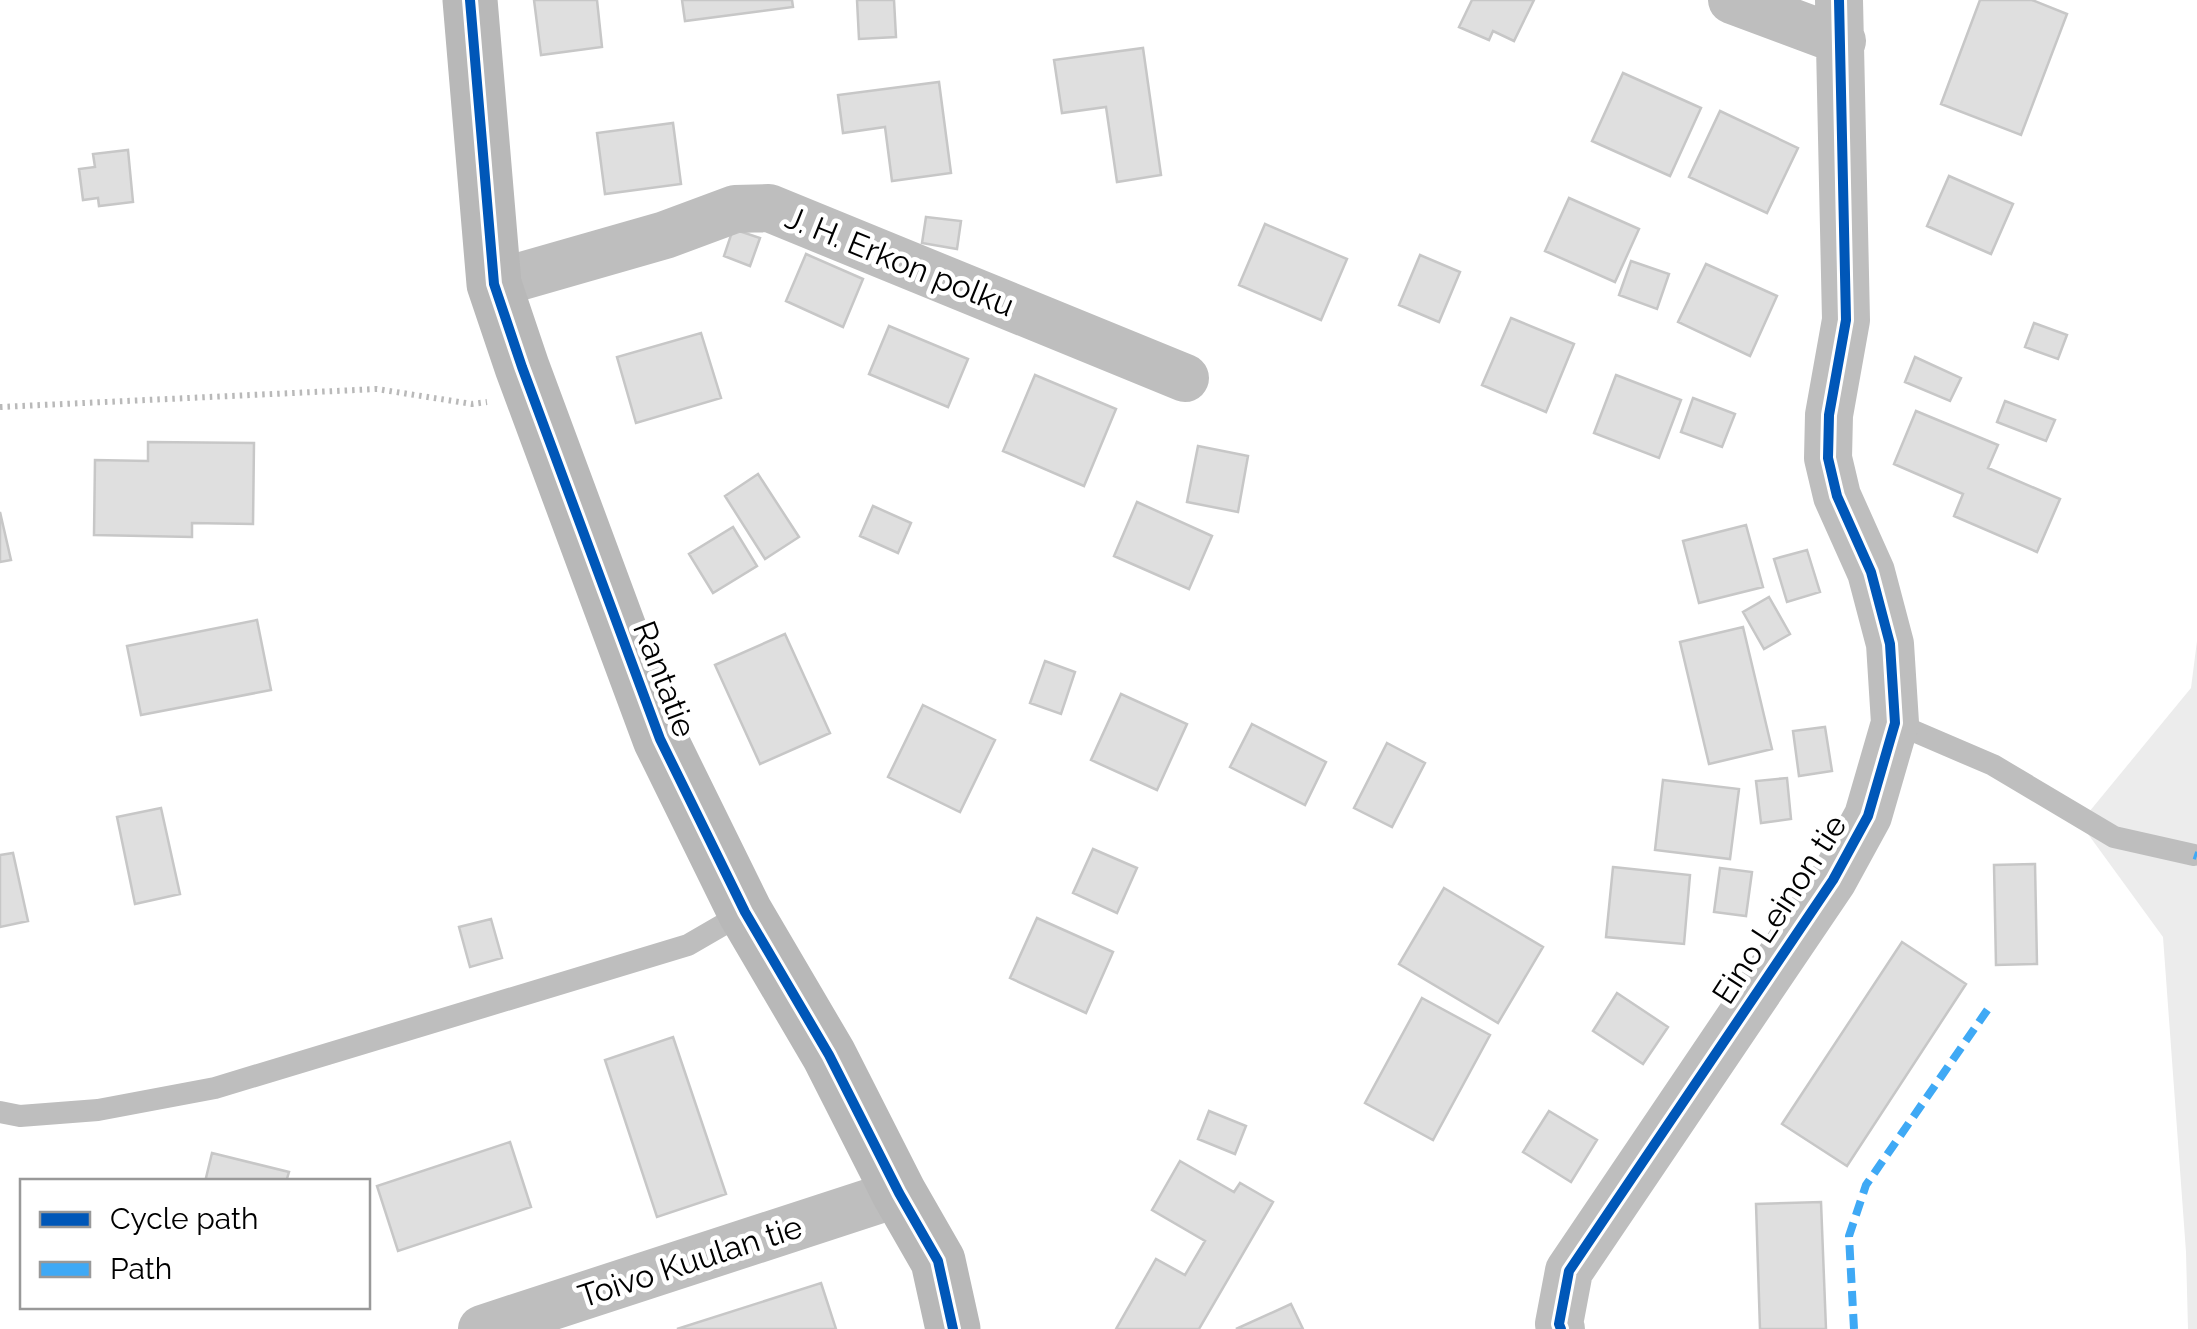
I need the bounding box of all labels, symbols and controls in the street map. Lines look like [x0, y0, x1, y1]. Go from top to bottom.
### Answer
street label: J. H. Erkon polku [780, 198, 1020, 324]
street label: Rantatie [626, 616, 704, 742]
street label: Eino Leinon tie [1704, 808, 1854, 1010]
legend [20, 1179, 370, 1309]
text: Cycle path [110, 1201, 258, 1236]
street label: Toivo Kuulan tie [573, 1207, 807, 1315]
text: Path [110, 1251, 172, 1286]

